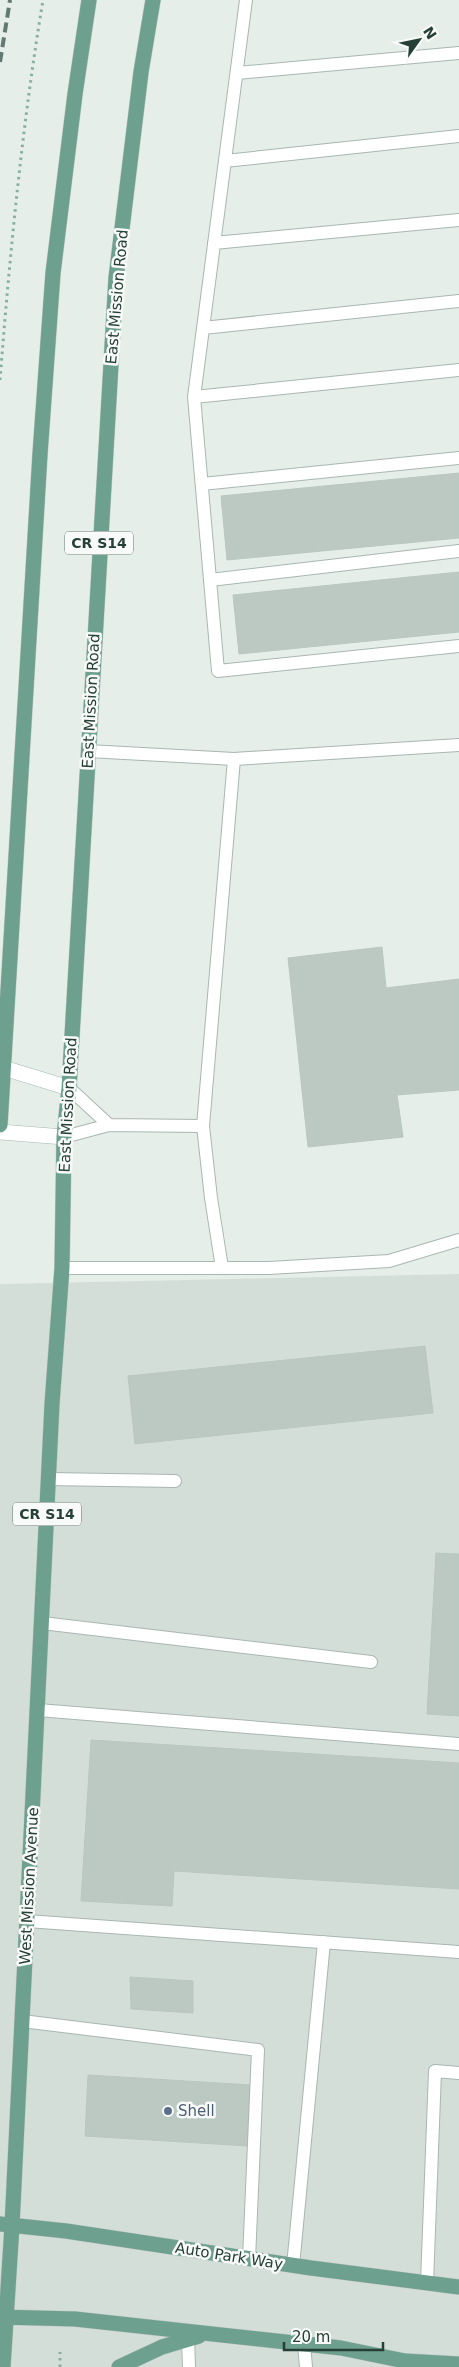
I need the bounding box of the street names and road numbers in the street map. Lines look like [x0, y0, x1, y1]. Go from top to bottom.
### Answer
street label: East Mission Road [102, 229, 132, 365]
road number: CR S14 [65, 532, 133, 554]
street label: East Mission Road [78, 633, 104, 769]
street label: East Mission Road [55, 1037, 81, 1173]
road number: CR S14 [13, 1502, 81, 1526]
street label: West Mission Avenue [16, 1807, 42, 1965]
street label: Auto Park Way [174, 2239, 284, 2273]

